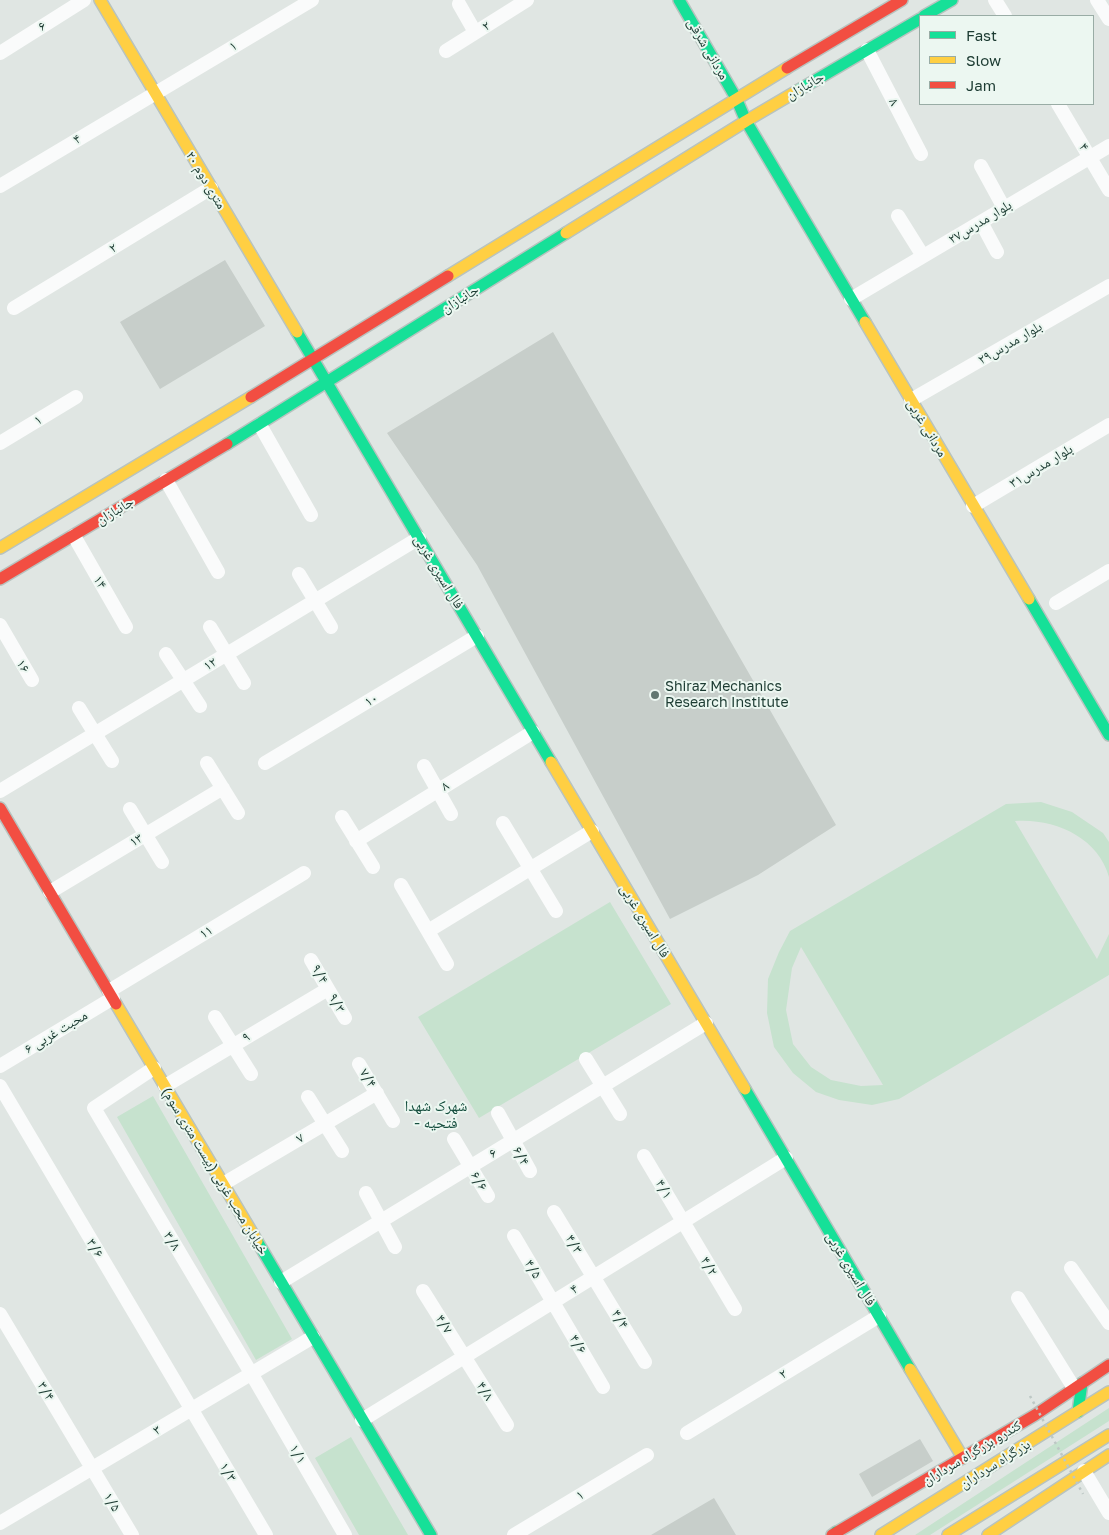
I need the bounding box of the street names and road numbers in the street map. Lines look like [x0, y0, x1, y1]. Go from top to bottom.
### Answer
street label: مردانی شرقی [684, 15, 732, 83]
street label: ۶ [35, 17, 49, 35]
street label: ۲ [479, 17, 493, 35]
street label: ۱ [226, 37, 240, 55]
street label: جانبازان [783, 69, 827, 103]
street label: ۸ [885, 95, 903, 109]
street label: ۴ [70, 130, 84, 148]
street label: ۴ [1075, 140, 1093, 154]
street label: ۲۰ متری دوم [182, 148, 230, 212]
street label: بلوار مدرس۲۷ [945, 196, 1015, 248]
street label: ۲ [106, 239, 120, 257]
street label: جانبازان [438, 281, 482, 317]
street label: ۲۹بلوار مدرس [975, 318, 1045, 368]
street label: مردانی غربی [903, 396, 951, 460]
street label: ۱ [31, 411, 45, 429]
street label: بلوار مدرس۳۱ [1006, 440, 1076, 492]
street label: جانبازان [93, 493, 137, 529]
street label: فال اسیری غربی [410, 532, 468, 612]
street label: ۱۴ [90, 572, 110, 592]
street label: ۱۲ [200, 654, 220, 674]
street label: ۱۶ [13, 656, 33, 676]
street label: ۱۰ [361, 690, 381, 710]
street label: ۸ [438, 777, 452, 795]
street label: ۱۳ [126, 830, 146, 850]
street label: فال اسیری غربی [616, 881, 674, 961]
street label: ۱۱ [196, 922, 216, 942]
street label: ۹/۴ [308, 961, 332, 987]
street label: ۹/۳ [325, 990, 349, 1016]
street label: محبت غربی ۶ [21, 1007, 91, 1057]
street label: ۹ [239, 1028, 253, 1046]
street label: ۷/۴ [356, 1065, 380, 1091]
street label: خیابان محب غربی (بیست متری سوم) [158, 1084, 272, 1258]
street label: ۷ [293, 1129, 307, 1147]
street label: ۶/۴ [509, 1143, 533, 1169]
street label: ۶ [486, 1144, 500, 1162]
street label: ۶/۶ [467, 1168, 491, 1194]
street label: ۴/۱ [652, 1176, 676, 1202]
street label: ۳/۸ [160, 1228, 184, 1254]
street label: فال اسیری غربی [822, 1229, 880, 1309]
street label: ۴/۳ [562, 1231, 586, 1257]
street label: ۳/۶ [83, 1235, 107, 1261]
street label: ۴/۲ [697, 1253, 721, 1279]
street label: ۴/۵ [521, 1256, 545, 1282]
street label: ۴ [567, 1280, 581, 1298]
street label: ۴/۴ [608, 1306, 632, 1332]
street label: ۴/۷ [432, 1311, 456, 1337]
street label: ۴/۶ [566, 1331, 590, 1357]
street label: ۲ [776, 1365, 790, 1383]
street label: ۳/۴ [34, 1378, 58, 1404]
street label: ۴/۸ [473, 1378, 497, 1404]
street label: کندرو بزرگراه سرداران [920, 1417, 1024, 1489]
street label: ۳ [150, 1421, 164, 1439]
street label: بزرگراه سرداران [957, 1436, 1033, 1492]
street label: ۱/۱ [286, 1441, 310, 1467]
street label: ۱/۳ [216, 1459, 240, 1485]
street label: ۱ [573, 1486, 587, 1504]
street label: ۱/۵ [100, 1489, 124, 1515]

